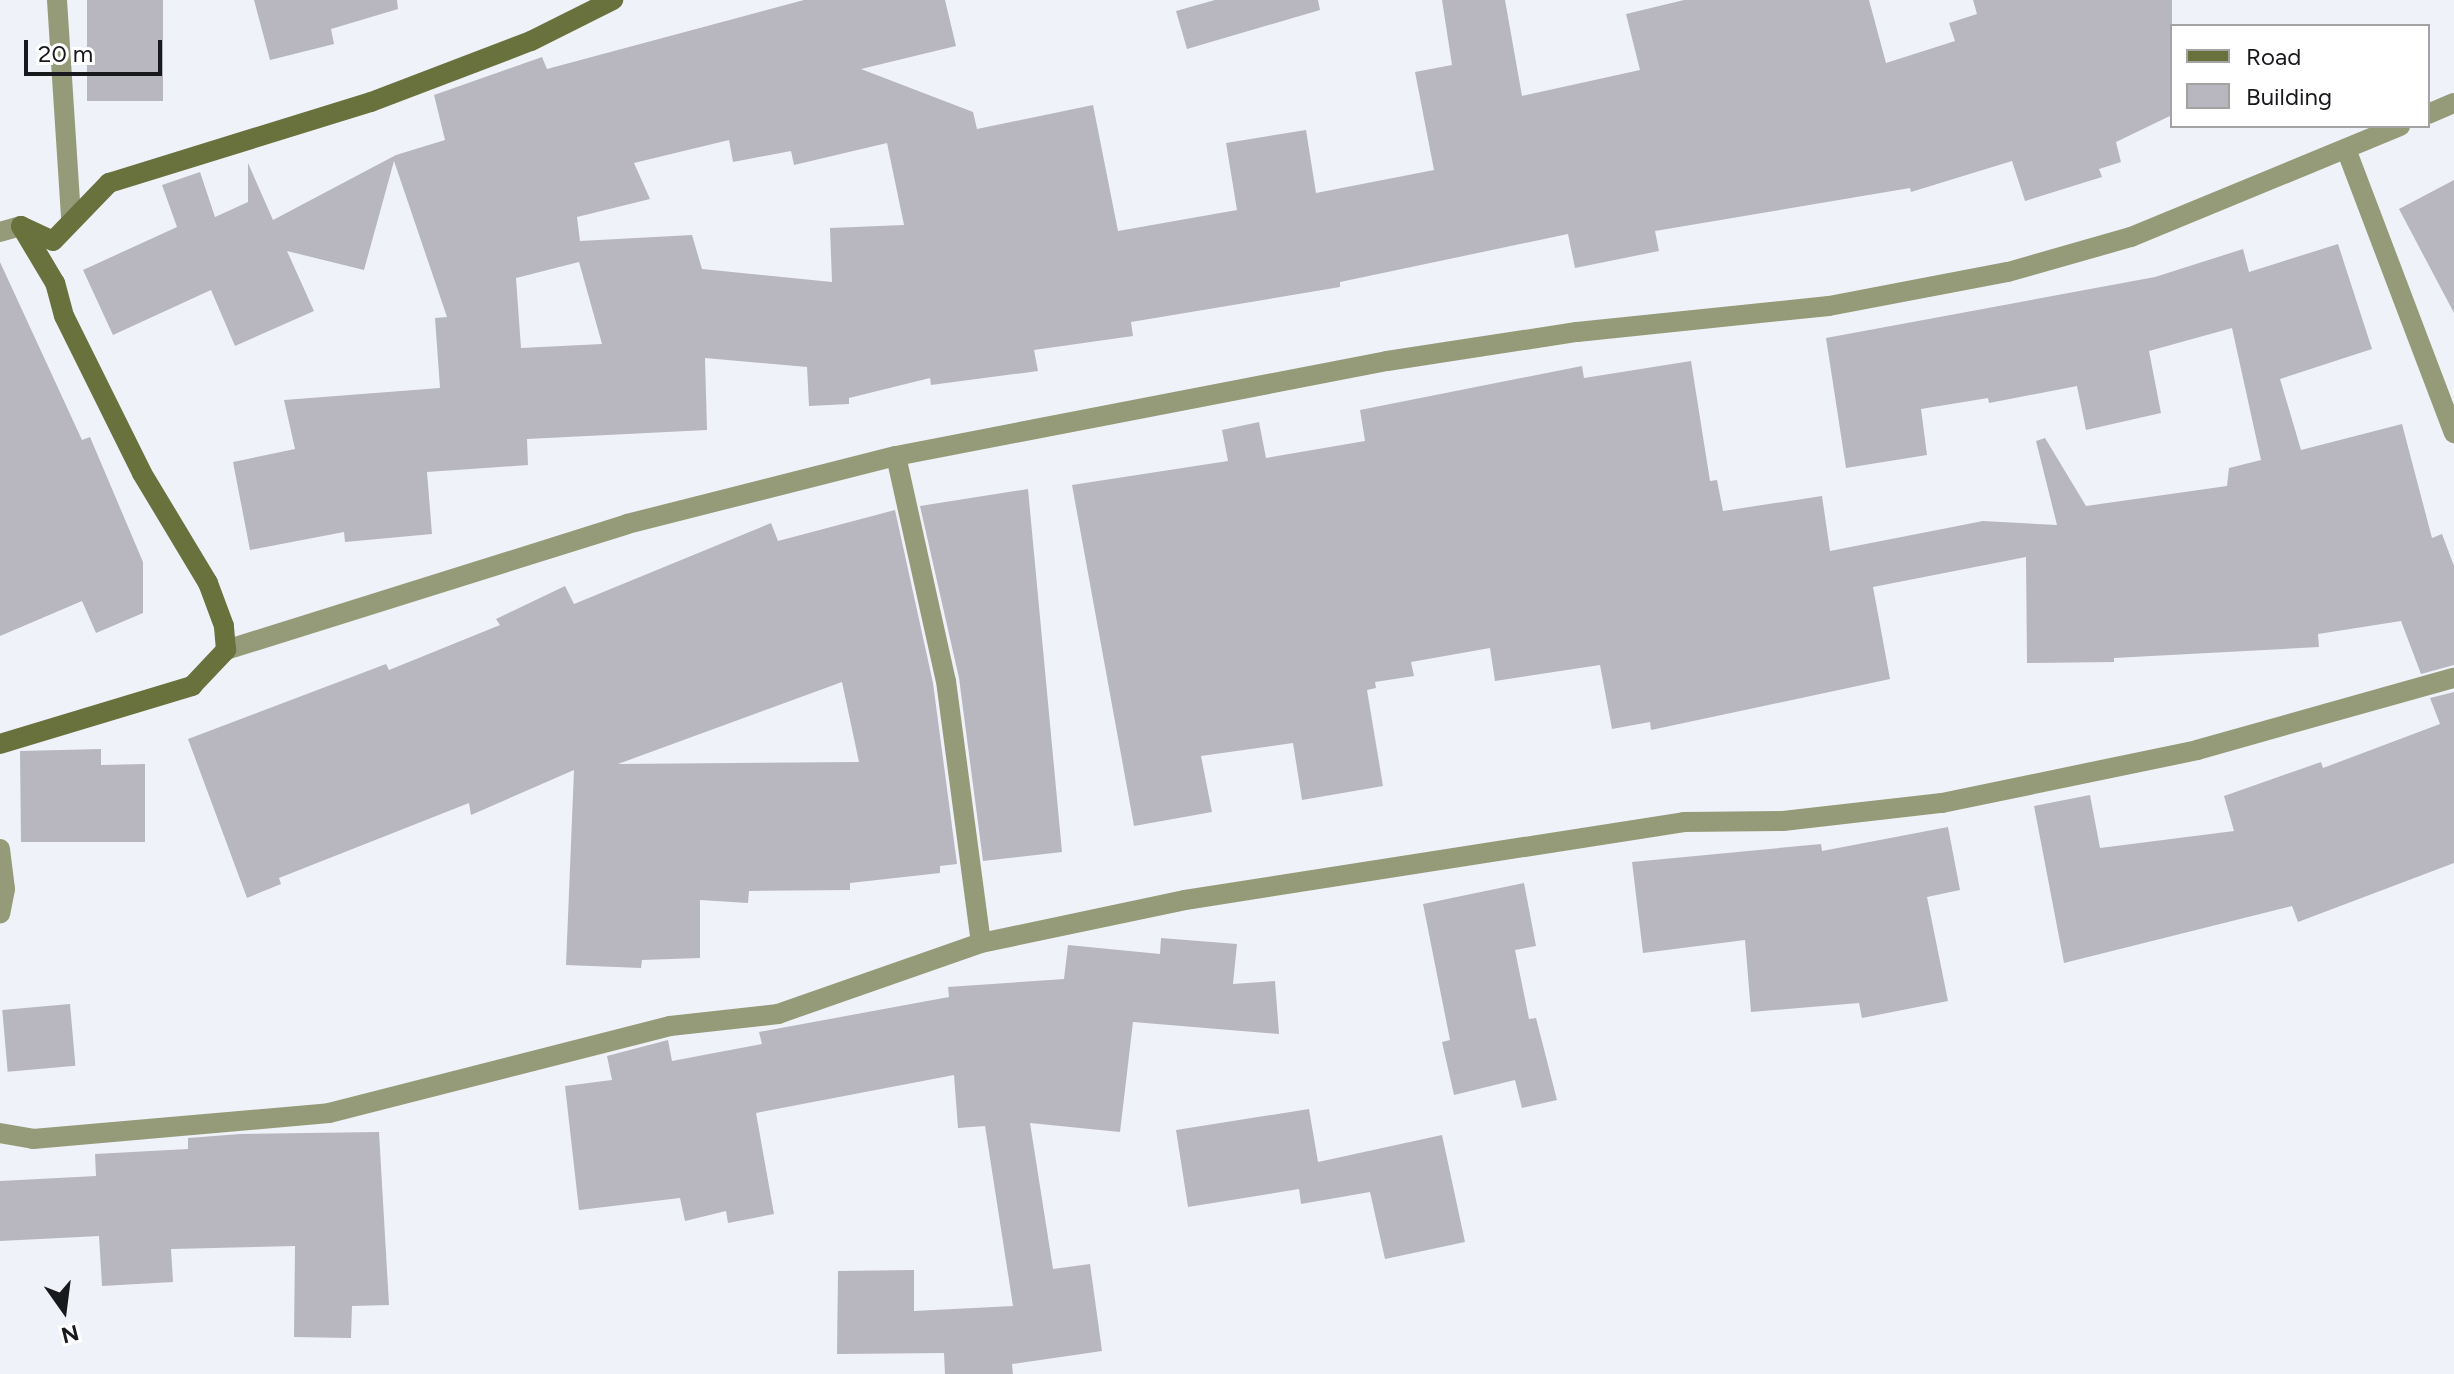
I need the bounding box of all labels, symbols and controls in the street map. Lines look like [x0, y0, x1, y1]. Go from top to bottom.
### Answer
scale bar [28, 24, 166, 74]
legend [2170, 24, 2430, 128]
text: 20 m [38, 39, 93, 68]
text: Road [2246, 42, 2301, 71]
text: Building [2246, 82, 2332, 111]
north arrow [24, 1270, 104, 1350]
text: N [58, 1319, 81, 1349]

